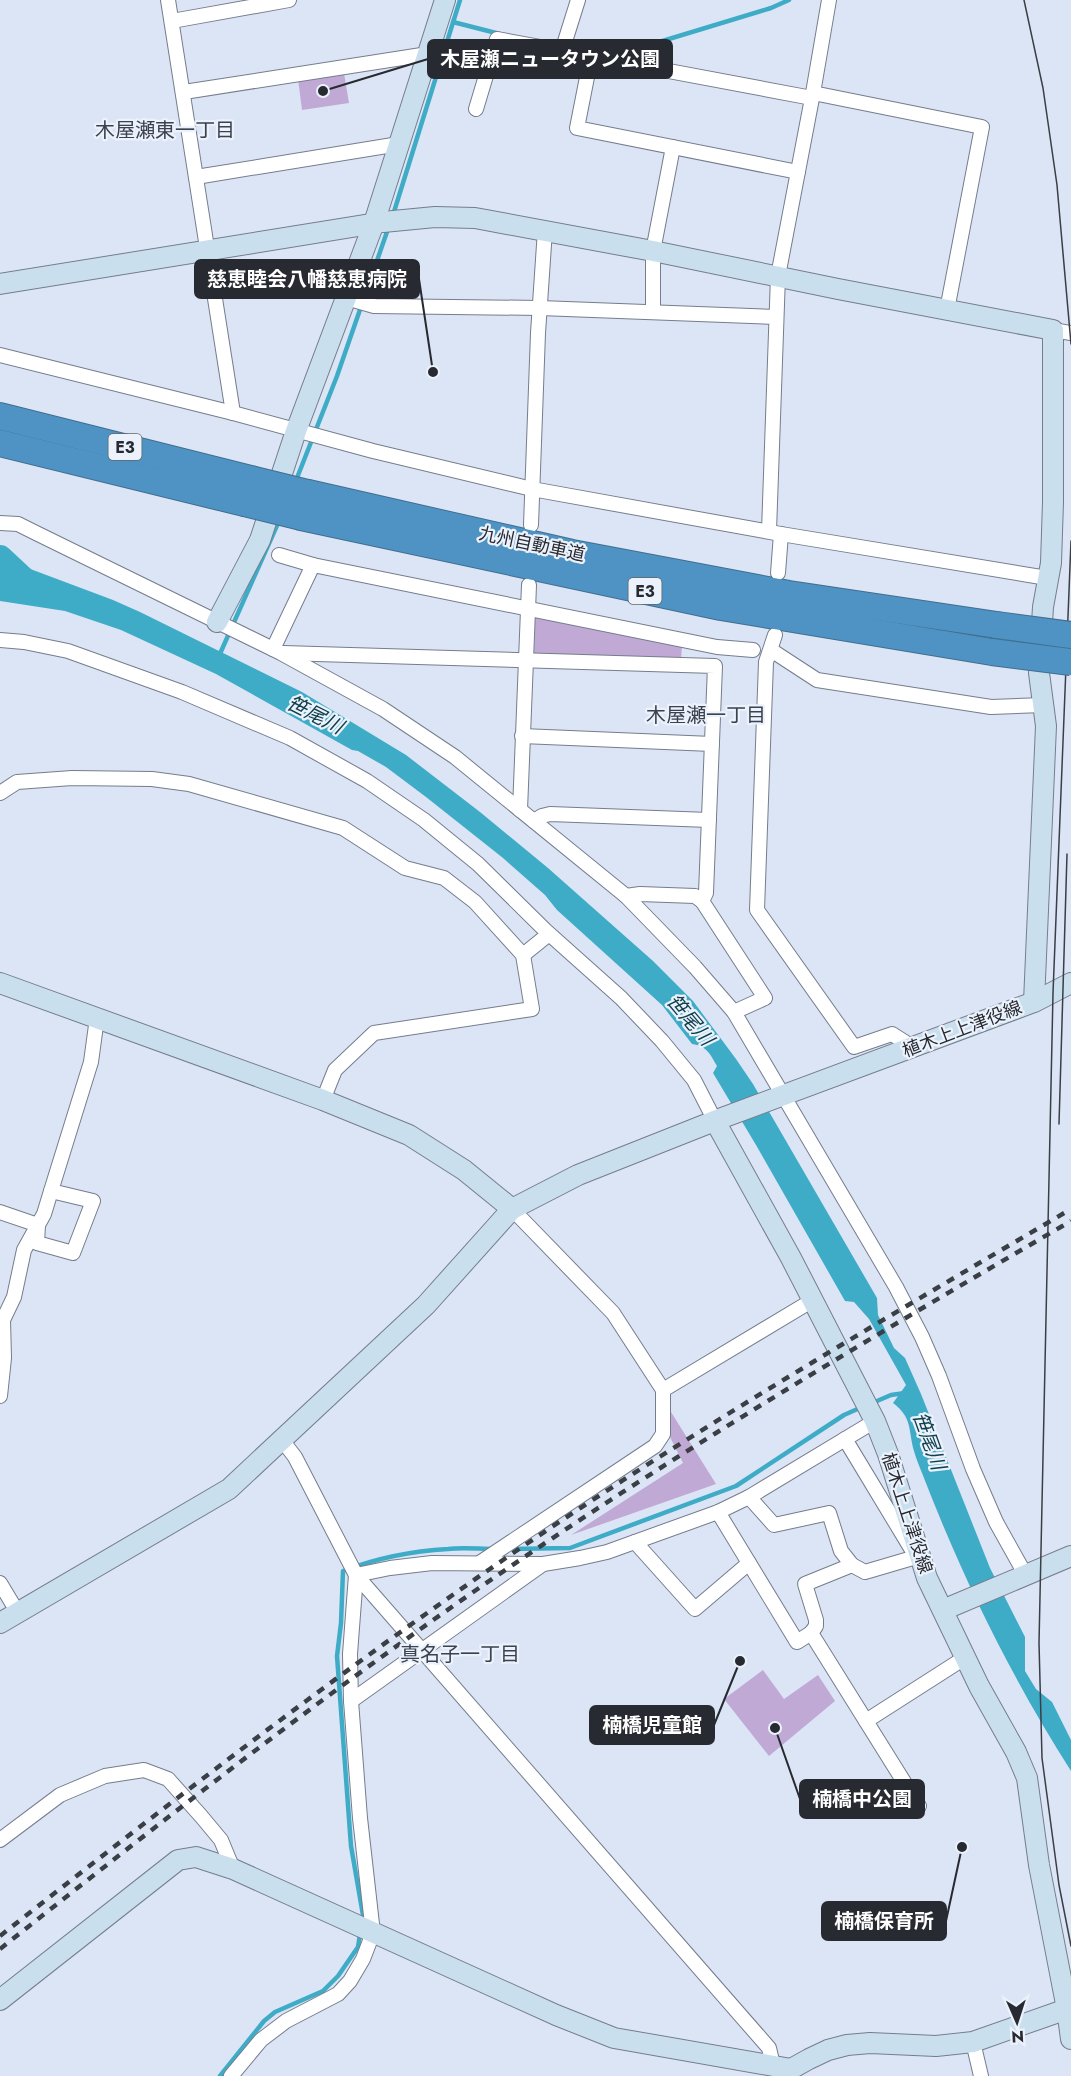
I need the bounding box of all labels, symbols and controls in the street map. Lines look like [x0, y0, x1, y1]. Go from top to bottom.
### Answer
callout: 木屋瀬ニュータウン公園 [428, 40, 672, 78]
text: 木屋瀬ニュータウン公園 [440, 45, 660, 74]
district label: 木屋瀬東一丁目 [95, 116, 235, 145]
callout: 慈恵睦会八幡慈恵病院 [195, 260, 419, 298]
text: 慈恵睦会八幡慈恵病院 [207, 265, 407, 294]
road number: E3 [108, 434, 142, 460]
street label: 九州自動車道 [476, 520, 588, 568]
road number: E3 [628, 578, 662, 604]
water label: 笹尾川 [282, 688, 350, 742]
district label: 木屋瀬一丁目 [646, 701, 766, 730]
water label: 笹尾川 [660, 988, 722, 1054]
street label: 植木上上津役線 [899, 994, 1025, 1064]
water label: 笹尾川 [905, 1408, 954, 1476]
street label: 植木上上津役線 [875, 1449, 939, 1577]
district label: 真名子一丁目 [400, 1640, 520, 1669]
callout: 楠橋児童館 [590, 1706, 714, 1744]
text: 楠橋児童館 [602, 1711, 702, 1740]
callout: 楠橋中公園 [800, 1780, 924, 1818]
text: 楠橋中公園 [812, 1785, 912, 1814]
callout: 楠橋保育所 [822, 1902, 946, 1940]
text: 楠橋保育所 [834, 1907, 934, 1936]
north arrow [987, 1992, 1047, 2052]
text: N [1011, 2025, 1025, 2048]

